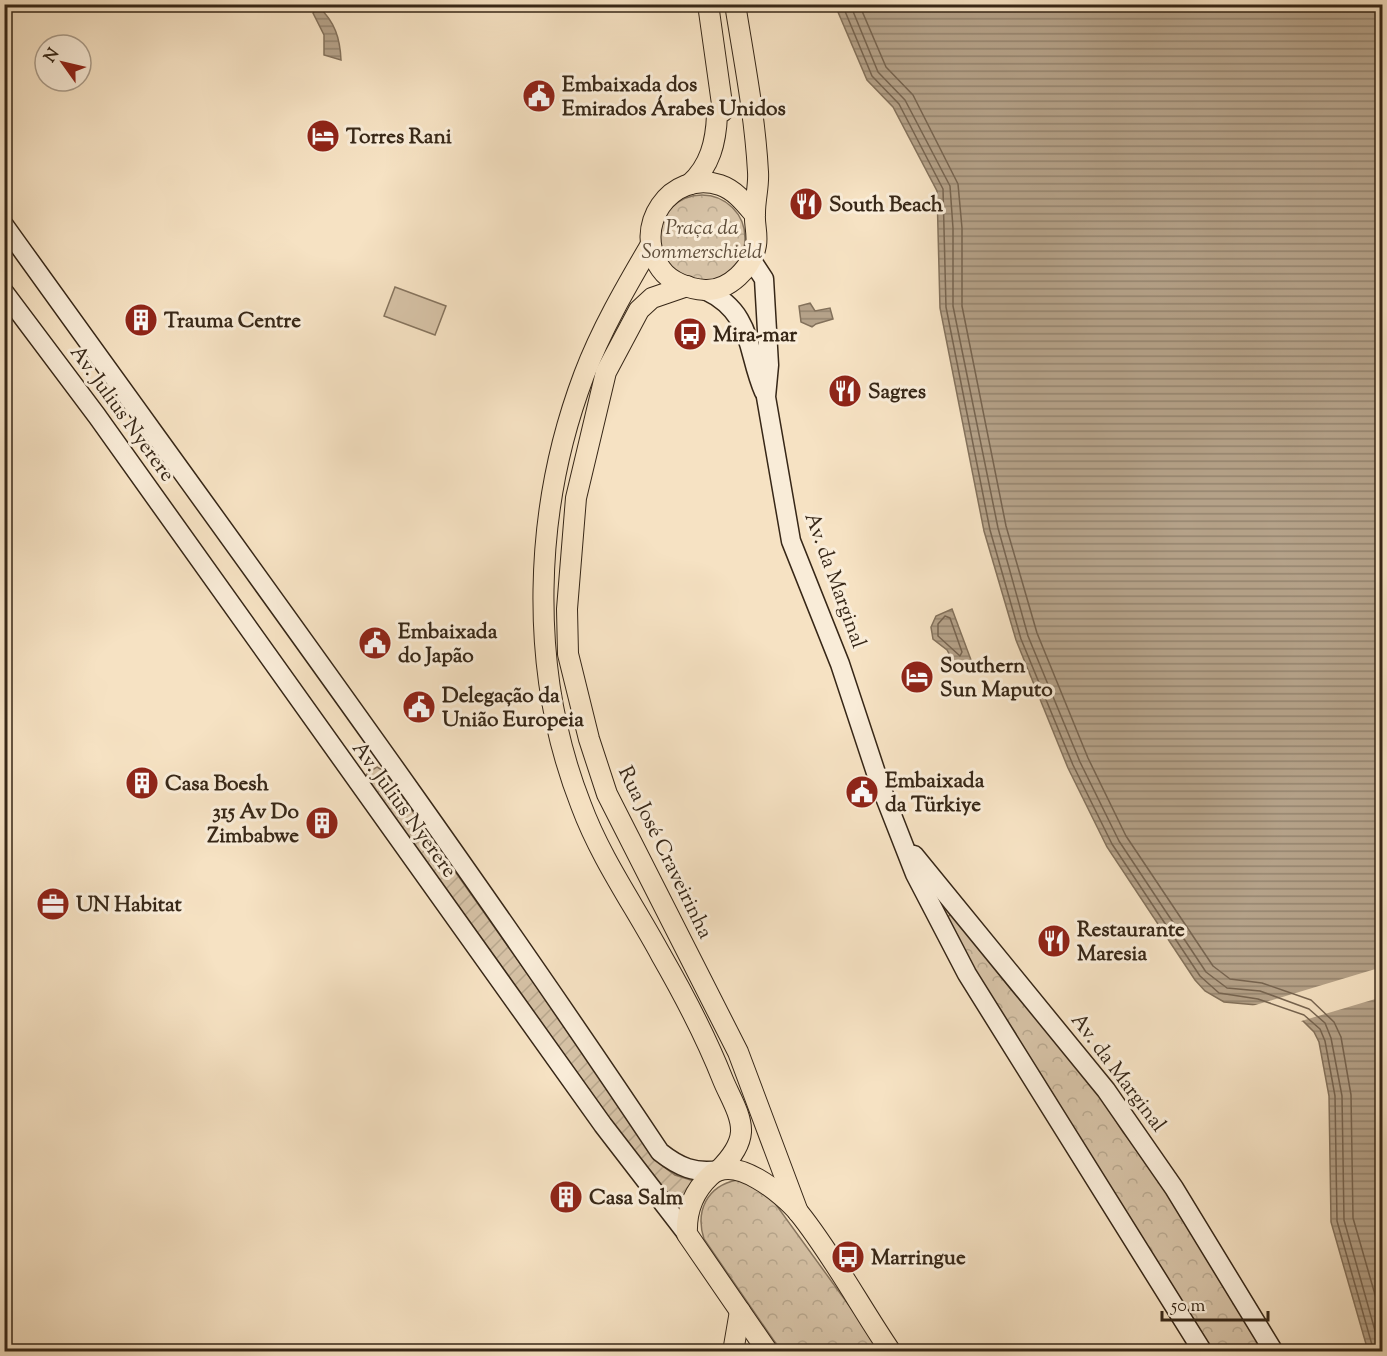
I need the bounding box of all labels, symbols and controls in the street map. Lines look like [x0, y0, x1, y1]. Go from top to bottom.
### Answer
north arrow [33, 33, 93, 93]
text: N [40, 44, 66, 68]
place label: Embaixada dos Emirados Árabes Unidos [562, 71, 786, 125]
public building icon: Embaixada dos Emirados Árabes Unidos [521, 78, 557, 114]
hotel icon: Torres Rani [305, 118, 341, 154]
place label: Torres Rani [346, 123, 452, 153]
restaurant icon: South Beach [788, 186, 824, 222]
place label: South Beach [829, 191, 944, 221]
park label: Praça da Sommerschield [641, 214, 763, 268]
building icon: Trauma Centre [123, 302, 159, 338]
place label: Trauma Centre [164, 307, 301, 337]
bus stop icon: Mira-mar [672, 316, 708, 352]
place label: Mira-mar [713, 321, 797, 351]
street label: Av. Julius Nyerere [62, 340, 181, 489]
restaurant icon: Sagres [827, 373, 863, 409]
place label: Sagres [868, 378, 926, 408]
street label: Av. da Marginal [796, 509, 873, 653]
place label: Embaixada do Japão [398, 618, 498, 672]
public building icon: Embaixada do Japão [357, 625, 393, 661]
place label: Southern Sun Maputo [940, 652, 1053, 706]
hotel icon: Southern Sun Maputo [899, 659, 935, 695]
place label: Delegação da União Europeia [442, 682, 584, 736]
public building icon: Delegação da União Europeia [401, 689, 437, 725]
street label: Av. Julius Nyerere [344, 736, 463, 885]
street label: Rua José Craveirinha [609, 761, 719, 945]
building icon: Casa Boesh [124, 765, 160, 801]
place label: Embaixada da Türkiye [885, 767, 985, 821]
place label: Casa Boesh [165, 770, 269, 800]
public building icon: Embaixada da Türkiye [844, 774, 880, 810]
place label: 315 Av Do Zimbabwe [207, 798, 300, 852]
building icon: 315 Av Do Zimbabwe [304, 805, 340, 841]
office icon: UN Habitat [35, 886, 71, 922]
place label: UN Habitat [76, 891, 182, 921]
place label: Restaurante Maresia [1077, 916, 1185, 970]
restaurant icon: Restaurante Maresia [1036, 923, 1072, 959]
street label: Av. da Marginal [1063, 1007, 1172, 1139]
building icon: Casa Salm [548, 1179, 584, 1215]
place label: Casa Salm [589, 1184, 684, 1214]
bus stop icon: Marringue [830, 1239, 866, 1275]
place label: Marringue [871, 1244, 966, 1274]
scale bar [1162, 1284, 1268, 1322]
text: 50 m [1170, 1294, 1206, 1320]

